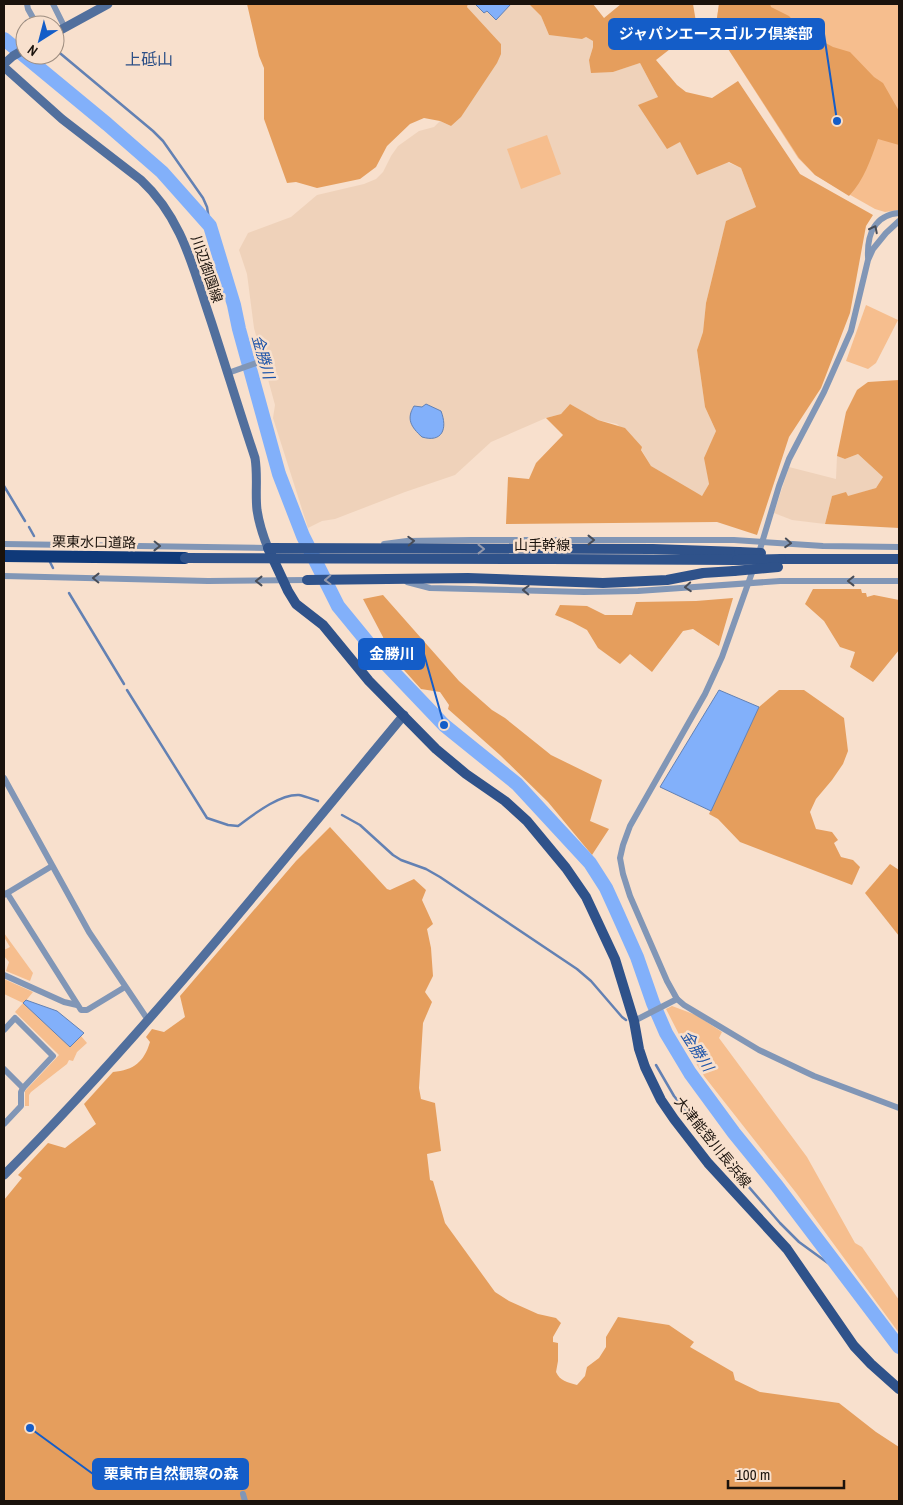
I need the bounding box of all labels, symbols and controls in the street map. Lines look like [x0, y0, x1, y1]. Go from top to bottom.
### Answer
north arrow [15, 15, 65, 65]
callout: ジャパンエースゴルフ倶楽部 [609, 19, 824, 49]
text: ジャパンエースゴルフ倶楽部 [619, 23, 813, 44]
text: N [24, 41, 41, 60]
district label: 上砥山 [125, 48, 173, 70]
one-way arrow [868, 226, 878, 235]
street label: 川辺御園線 [187, 233, 227, 305]
water label: 金勝川 [247, 332, 280, 383]
street label: 栗東水口道路 [52, 532, 136, 552]
one-way arrow [588, 535, 595, 545]
one-way arrow [407, 536, 415, 547]
street label: 山手幹線 [514, 536, 570, 554]
one-way arrow [785, 538, 793, 549]
one-way arrow [154, 541, 162, 551]
one-way arrow [478, 544, 485, 554]
one-way arrow [92, 573, 100, 583]
one-way arrow [324, 574, 332, 585]
one-way arrow [254, 576, 262, 586]
one-way arrow [846, 576, 854, 586]
one-way arrow [684, 582, 692, 593]
one-way arrow [522, 585, 530, 596]
callout: 金勝川 [359, 639, 424, 669]
text: 金勝川 [369, 643, 415, 664]
water label: 金勝川 [676, 1026, 720, 1077]
street label: 大津能登川長浜線 [671, 1093, 755, 1191]
scale bar [728, 1458, 844, 1490]
callout: 栗東市自然観察の森 [93, 1459, 248, 1489]
text: 栗東市自然観察の森 [103, 1463, 239, 1484]
text: 100 m [736, 1464, 770, 1485]

